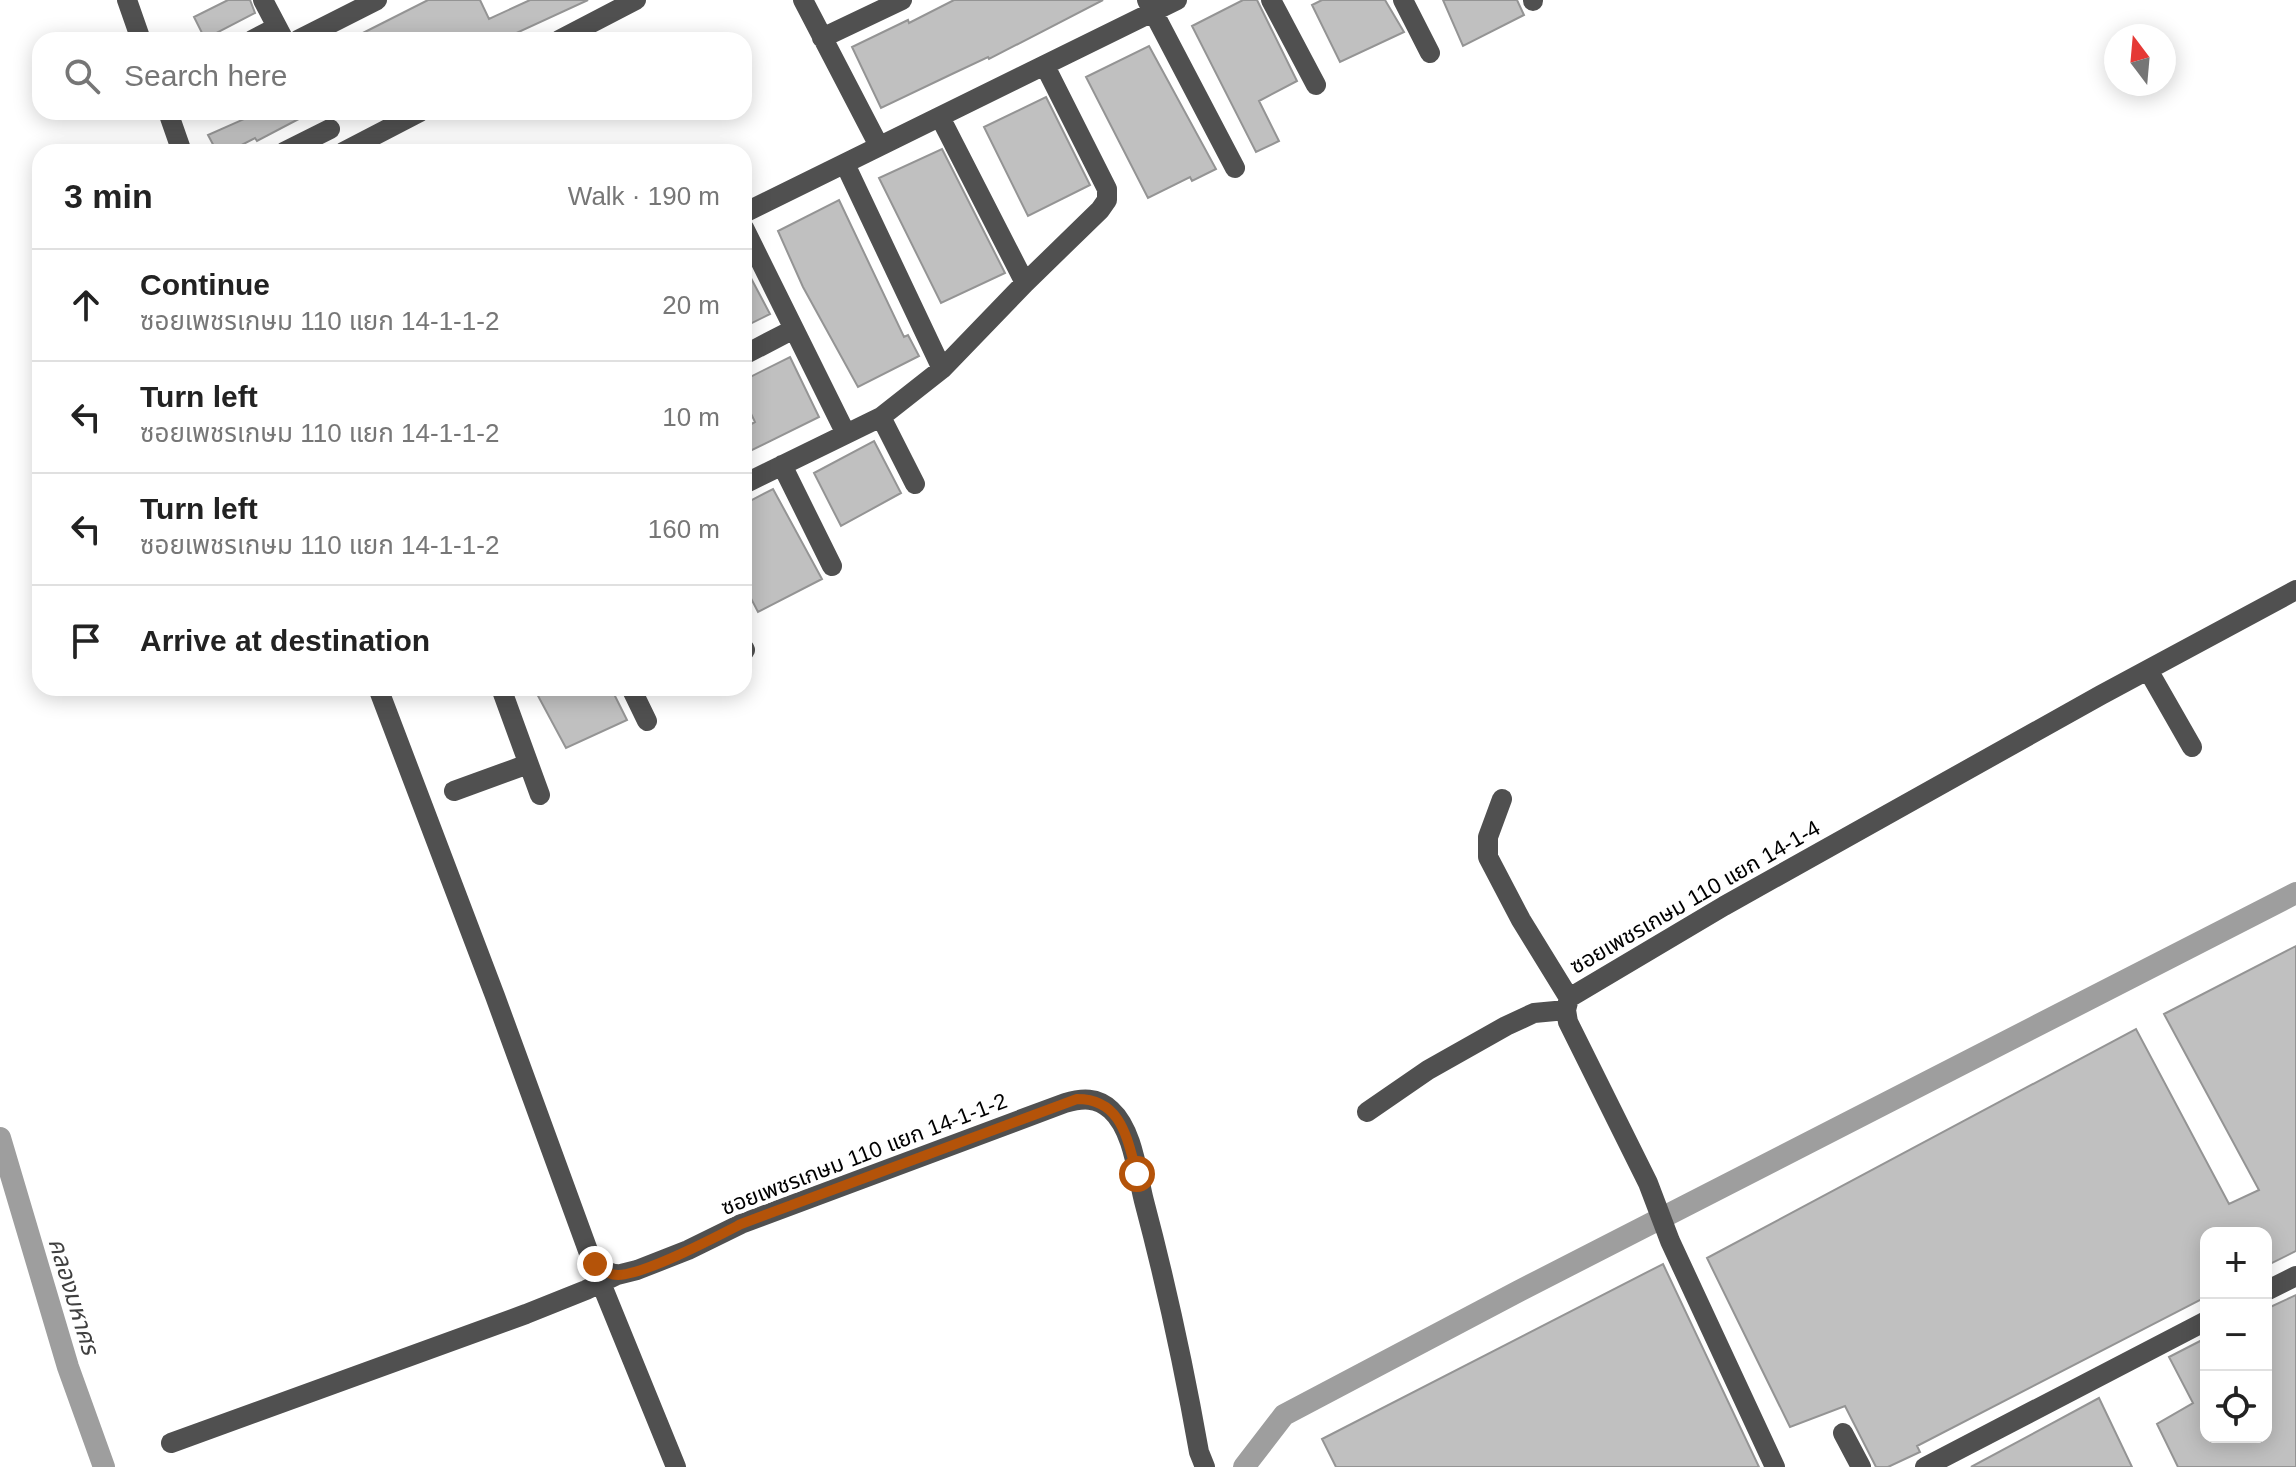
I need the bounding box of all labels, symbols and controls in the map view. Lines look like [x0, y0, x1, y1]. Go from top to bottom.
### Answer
north arrow [2104, 24, 2176, 96]
search box [32, 32, 752, 120]
icon: search [60, 54, 104, 98]
text: Search here [124, 59, 287, 92]
text: 3 min [64, 177, 153, 215]
text: Walk · 190 m [568, 181, 720, 211]
text: Continue [140, 268, 270, 301]
icon: ahead [64, 283, 108, 327]
text: 20 m [662, 290, 720, 320]
text: ซอยเพชรเกษม 110 แยก 14-1-1-2 [140, 306, 499, 336]
text: Turn left [140, 380, 258, 413]
icon: left [64, 395, 108, 439]
text: 10 m [662, 402, 720, 432]
text: ซอยเพชรเกษม 110 แยก 14-1-1-2 [140, 418, 499, 448]
text: Turn left [140, 492, 258, 525]
icon: left [64, 507, 108, 551]
text: 160 m [648, 514, 720, 544]
text: ซอยเพชรเกษม 110 แยก 14-1-1-2 [140, 530, 499, 560]
icon: arrive [64, 619, 108, 663]
text: Arrive at destination [140, 624, 430, 657]
street label: ซอยเพชรเกษม 110 แยก 14-1-4 [1566, 815, 1824, 979]
street label: ซอยเพชรเกษม 110 แยก 14-1-1-2 [718, 1088, 1010, 1220]
route start [1119, 1156, 1155, 1192]
map controls [2200, 1227, 2272, 1443]
button: + [2200, 1227, 2272, 1299]
water label: คลองมหาศร [43, 1234, 105, 1360]
route end [577, 1246, 613, 1282]
button: − [2200, 1299, 2272, 1371]
button: locate [2200, 1371, 2272, 1443]

